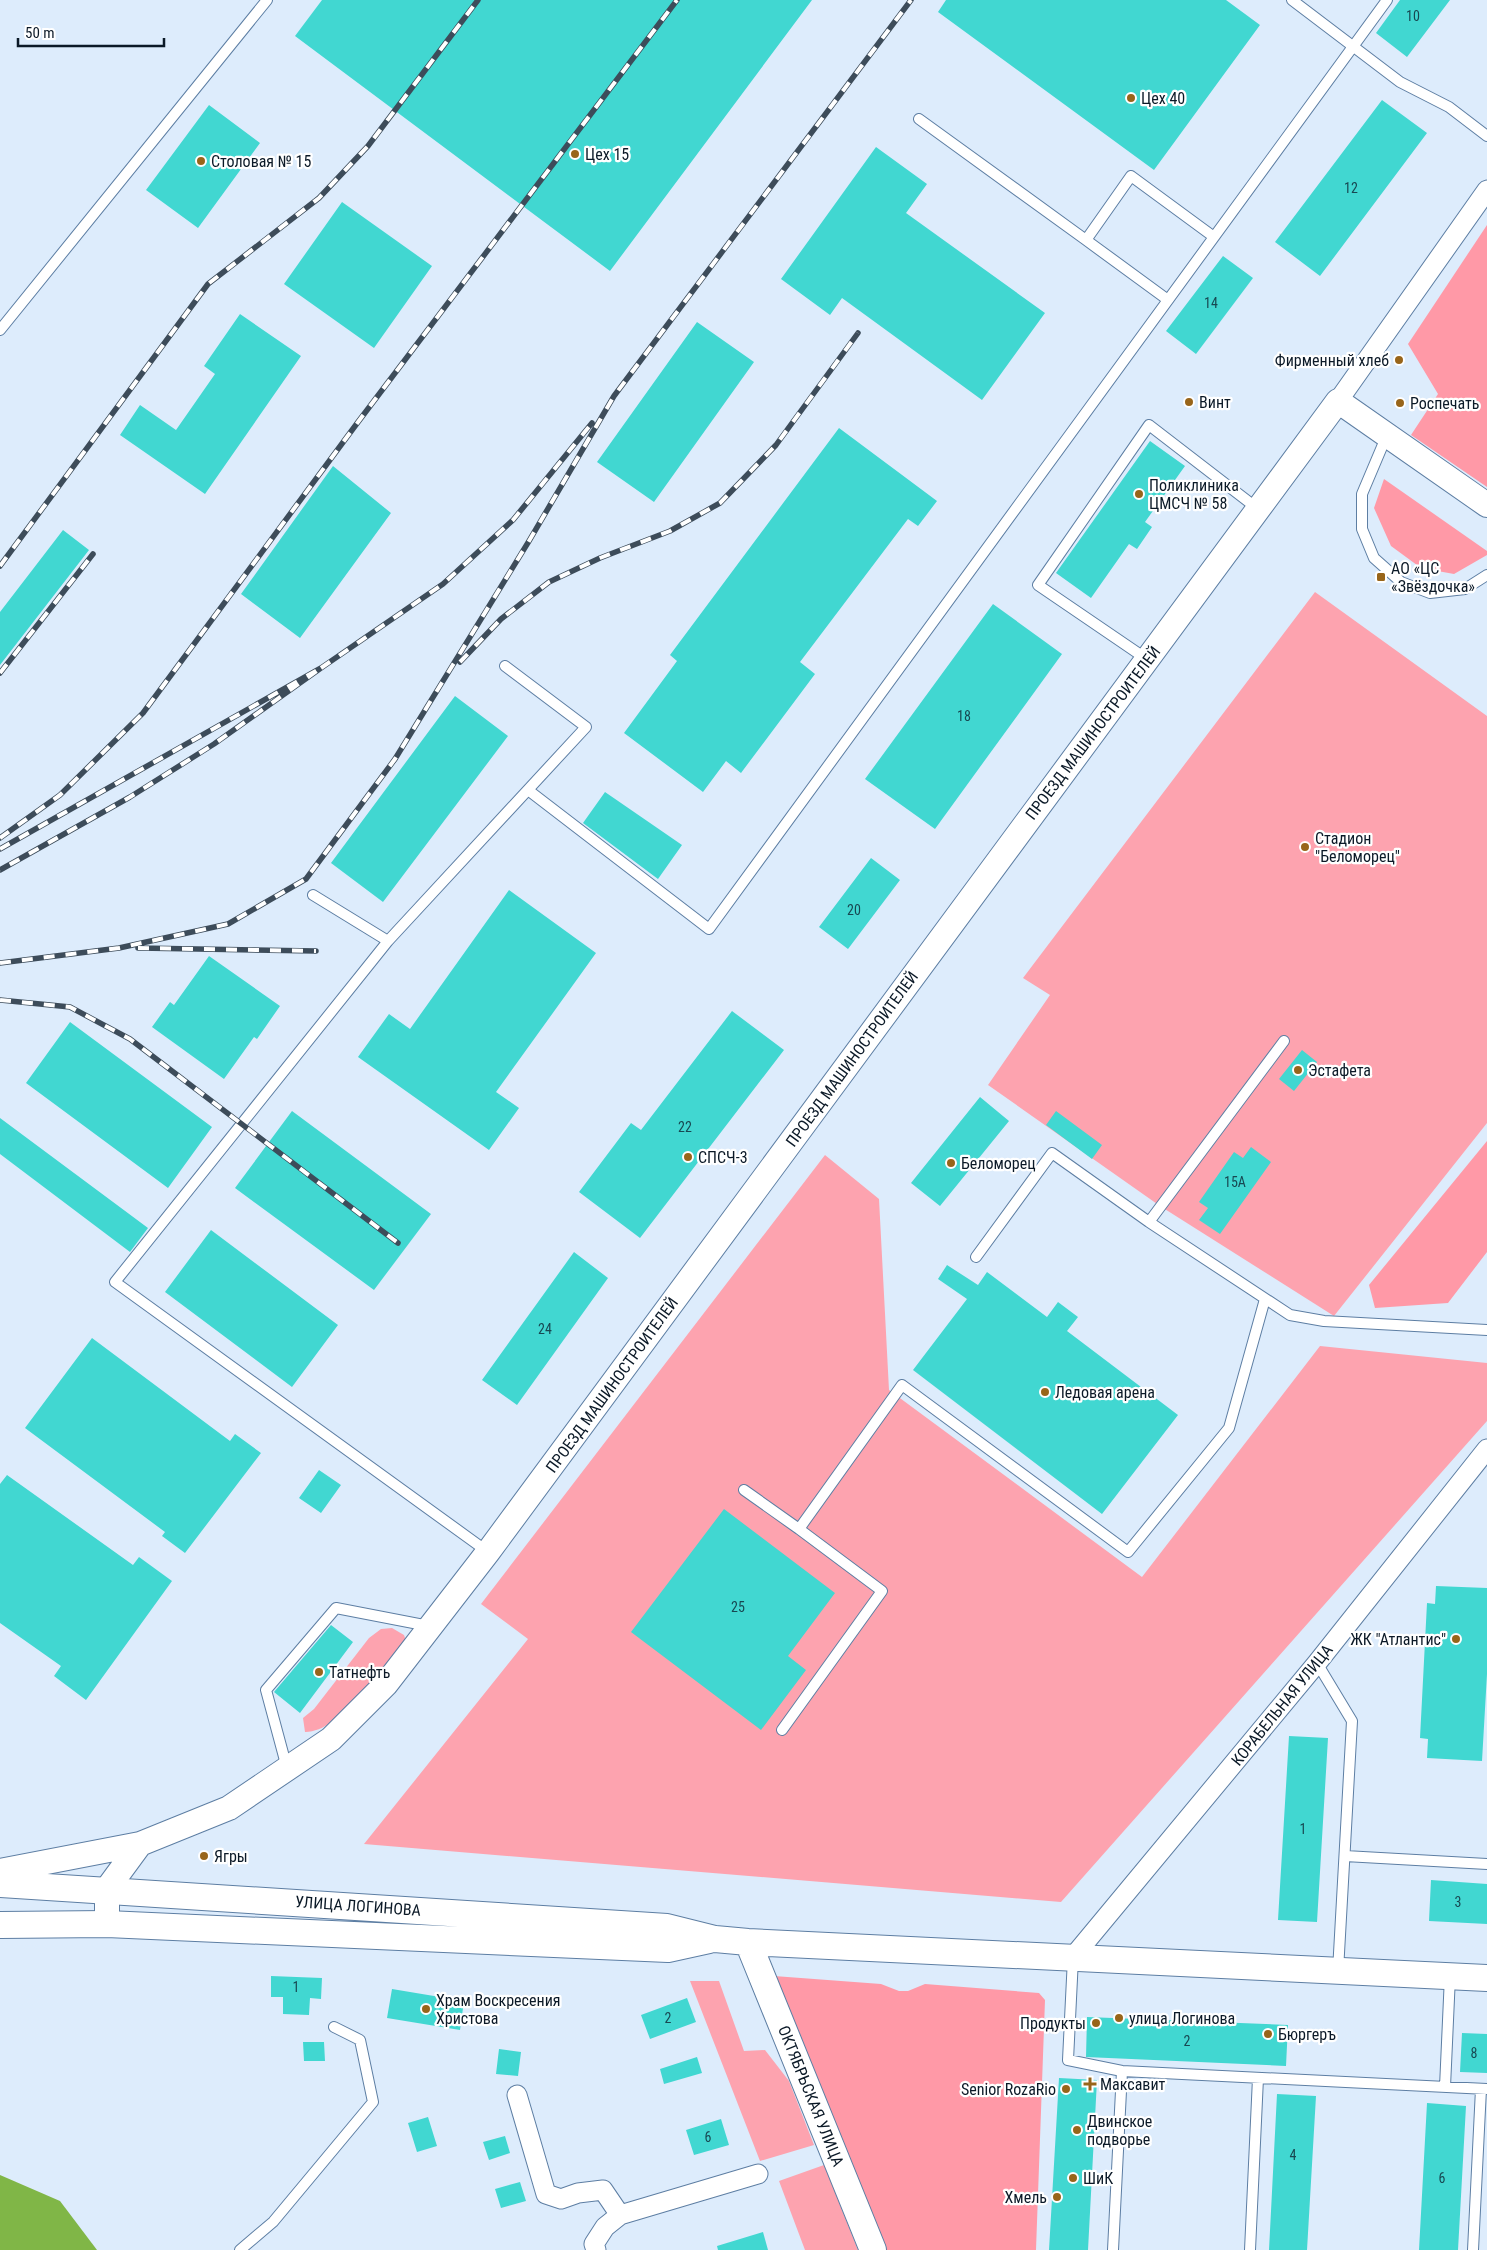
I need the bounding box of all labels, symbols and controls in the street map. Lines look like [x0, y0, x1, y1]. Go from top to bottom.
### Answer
house number: 10 [1406, 8, 1420, 24]
scale bar [18, 15, 164, 47]
text: 50 m [25, 24, 55, 42]
place label: Цех 40 [1141, 89, 1185, 108]
marker: Цех 40 [1125, 92, 1137, 104]
place label: Цех 15 [585, 145, 629, 164]
marker: Цех 15 [569, 148, 581, 160]
place label: Столовая № 15 [211, 152, 312, 171]
marker: Столовая № 15 [195, 155, 207, 167]
house number: 12 [1344, 180, 1358, 196]
house number: 14 [1204, 295, 1218, 311]
place label: Фирменный хлеб [1275, 351, 1389, 370]
marker: Фирменный хлеб [1393, 354, 1405, 366]
place label: Винт [1199, 393, 1231, 412]
place label: Роспечать [1410, 394, 1480, 413]
marker: Винт [1183, 396, 1195, 408]
marker: Роспечать [1394, 397, 1406, 409]
place label: Поликлиника ЦМСЧ № 58 [1149, 476, 1239, 513]
marker: Поликлиника ЦМСЧ № 58 [1133, 488, 1145, 500]
place label: АО «ЦС «Звёздочка» [1391, 559, 1475, 596]
marker: АО «ЦС «Звёздочка» [1375, 571, 1387, 583]
street label: ПРОЕЗД МАШИНОСТРОИТЕЛЕЙ [1022, 643, 1164, 823]
house number: 18 [957, 708, 971, 724]
place label: Стадион "Беломорец" [1315, 829, 1400, 866]
marker: Стадион "Беломорец" [1299, 841, 1311, 853]
house number: 20 [847, 902, 861, 918]
street label: ПРОЕЗД МАШИНОСТРОИТЕЛЕЙ [782, 968, 922, 1150]
place label: Эстафета [1308, 1061, 1371, 1080]
marker: Эстафета [1292, 1064, 1304, 1076]
house number: 22 [678, 1119, 692, 1135]
place label: СПСЧ-3 [698, 1148, 748, 1167]
marker: СПСЧ-3 [682, 1151, 694, 1163]
place label: Беломорец [961, 1154, 1036, 1173]
marker: Беломорец [945, 1157, 957, 1169]
house number: 15А [1224, 1174, 1246, 1190]
street label: ПРОЕЗД МАШИНОСТРОИТЕЛЕЙ [542, 1294, 682, 1476]
house number: 24 [538, 1321, 552, 1337]
place label: Ледовая арена [1055, 1383, 1155, 1402]
marker: Ледовая арена [1039, 1386, 1051, 1398]
house number: 25 [731, 1599, 745, 1615]
place label: ЖК "Атлантис" [1350, 1630, 1446, 1649]
marker: ЖК "Атлантис" [1450, 1633, 1462, 1645]
street label: КОРАБЕЛЬНАЯ УЛИЦА [1227, 1641, 1337, 1769]
place label: Татнефть [329, 1663, 390, 1682]
marker: Татнефть [313, 1666, 325, 1678]
house number: 1 [1300, 1821, 1306, 1837]
place label: Ягры [214, 1847, 248, 1866]
marker: Ягры [198, 1850, 210, 1862]
street label: УЛИЦА ЛОГИНОВА [294, 1892, 422, 1920]
house number: 3 [1455, 1894, 1461, 1910]
house number: 1 [293, 1979, 299, 1995]
place label: Храм Воскресения Христова [436, 1991, 561, 2028]
marker: Храм Воскресения Христова [420, 2003, 432, 2015]
place label: улица Логинова [1129, 2009, 1235, 2028]
house number: 2 [665, 2010, 672, 2026]
marker: улица Логинова [1113, 2012, 1125, 2024]
place label: Продукты [1020, 2014, 1086, 2033]
marker: Продукты [1090, 2017, 1102, 2029]
street label: ОКТЯБРЬСКАЯ УЛИЦА [774, 2023, 848, 2169]
place label: Бюргеръ [1278, 2025, 1336, 2044]
marker: Бюргеръ [1262, 2028, 1274, 2040]
house number: 2 [1184, 2033, 1191, 2049]
house number: 8 [1471, 2045, 1478, 2061]
place label: Максавит [1100, 2075, 1166, 2094]
marker: Максавит [1084, 2078, 1096, 2090]
place label: Senior RozaRio [961, 2080, 1056, 2099]
marker: Senior RozaRio [1060, 2083, 1072, 2095]
place label: Двинское подворье [1087, 2112, 1152, 2149]
marker: Двинское подворье [1071, 2124, 1083, 2136]
house number: 6 [705, 2129, 712, 2145]
house number: 4 [1290, 2147, 1297, 2163]
place label: ШиК [1083, 2169, 1113, 2188]
house number: 6 [1439, 2170, 1446, 2186]
marker: ШиК [1067, 2172, 1079, 2184]
place label: Хмель [1005, 2188, 1047, 2207]
marker: Хмель [1051, 2191, 1063, 2203]

